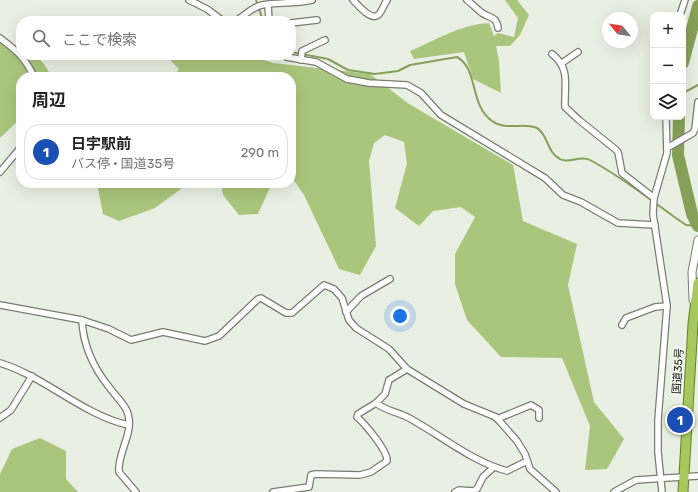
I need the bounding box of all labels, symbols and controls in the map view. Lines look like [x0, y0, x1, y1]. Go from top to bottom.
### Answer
north arrow [602, 12, 638, 48]
map controls [650, 12, 686, 120]
button: + [650, 12, 686, 48]
search box [16, 16, 296, 60]
icon: search [30, 27, 52, 49]
text: ここで検索 [62, 31, 137, 49]
button: − [650, 48, 686, 84]
button: layers [650, 84, 686, 120]
text: 周辺 [32, 90, 66, 110]
text: 日宇駅前 [71, 135, 131, 153]
text: 1 [43, 145, 49, 160]
text: 290 m [241, 145, 279, 160]
text: バス停 · 国道35号 [71, 156, 175, 171]
your location [390, 306, 410, 326]
street label: 国道35号 [670, 348, 686, 394]
pin: 1 [667, 405, 693, 435]

